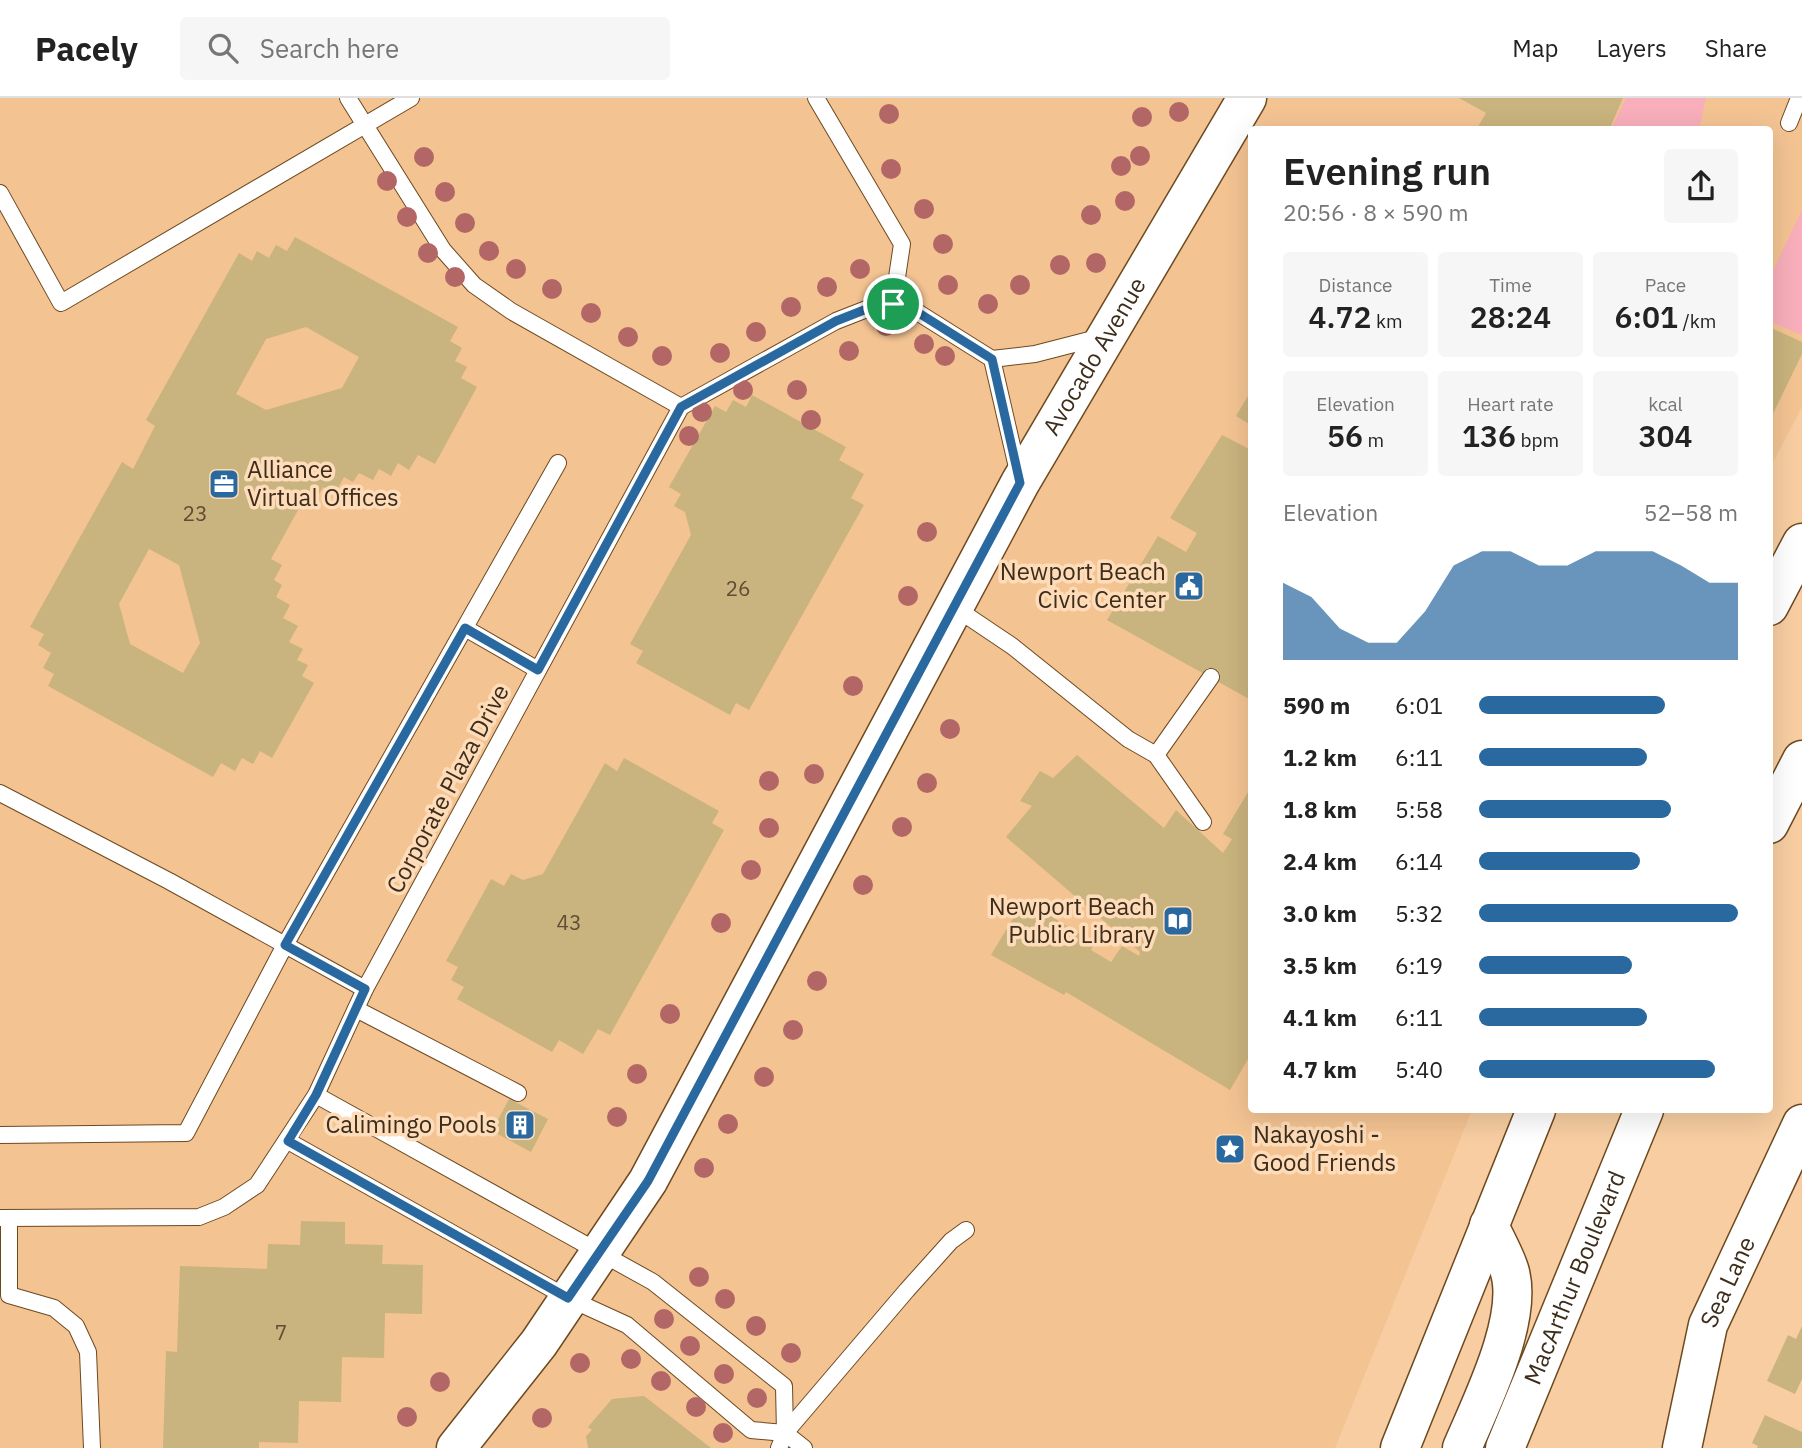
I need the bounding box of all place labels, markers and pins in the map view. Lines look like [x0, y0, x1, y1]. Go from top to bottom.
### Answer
pin [863, 274, 923, 334]
place label: Alliance Virtual Offices [247, 453, 399, 513]
office icon: Alliance Virtual Offices [207, 467, 241, 501]
place label: Newport Beach Civic Center [1000, 555, 1166, 615]
public building icon: Newport Beach Civic Center [1172, 569, 1206, 603]
place label: Newport Beach Public Library [989, 890, 1155, 950]
library icon: Newport Beach Public Library [1161, 904, 1195, 938]
place label: Calimingo Pools [325, 1108, 497, 1140]
building icon: Calimingo Pools [503, 1108, 537, 1142]
place label: Nakayoshi - Good Friends [1253, 1118, 1396, 1178]
place icon: Nakayoshi - Good Friends [1213, 1132, 1247, 1166]

